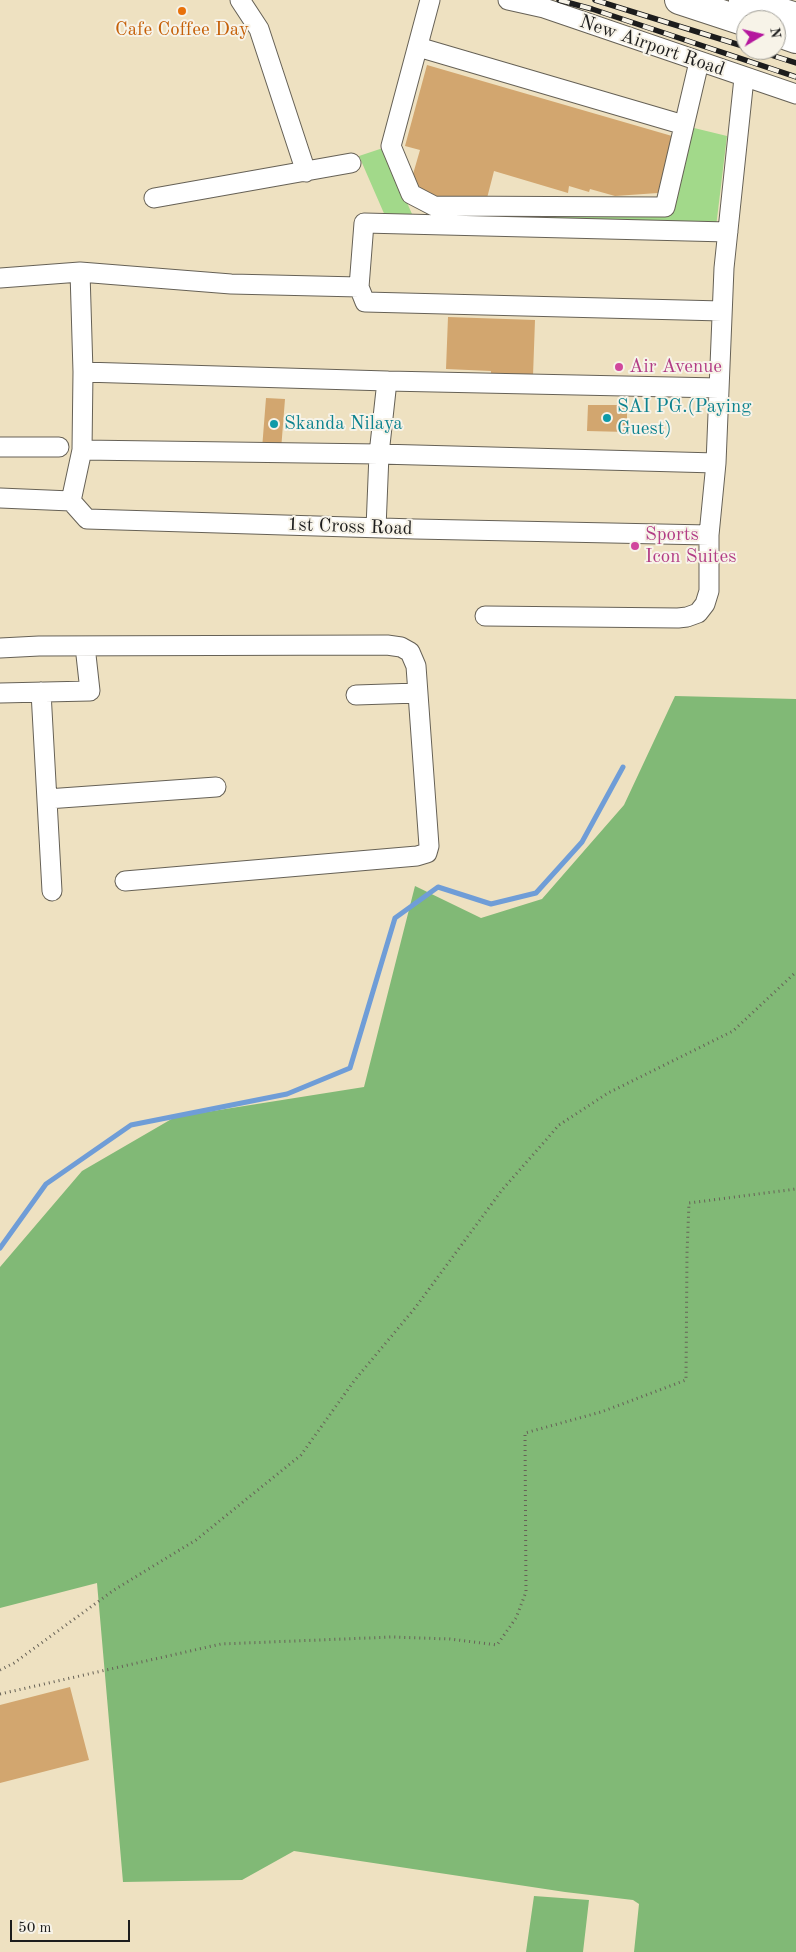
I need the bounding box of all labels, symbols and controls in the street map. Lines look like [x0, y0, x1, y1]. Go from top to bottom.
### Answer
marker: Cafe Coffee Day [176, 5, 188, 17]
street label: New Airport Road [576, 10, 728, 82]
north arrow [736, 10, 786, 60]
place label: Cafe Coffee Day [115, 19, 249, 41]
text: N [767, 26, 783, 39]
place label: Air Avenue [629, 356, 722, 378]
marker: Air Avenue [613, 361, 625, 373]
place label: SAI PG.(Paying Guest) [617, 396, 751, 440]
marker: SAI PG.(Paying Guest) [601, 412, 613, 424]
place label: Skanda Nilaya [284, 413, 403, 435]
marker: Skanda Nilaya [268, 418, 280, 430]
street label: 1st Cross Road [287, 513, 413, 541]
place label: Sports Icon Suites [645, 524, 736, 568]
marker: Sports Icon Suites [629, 540, 641, 552]
scale bar [12, 1910, 132, 1942]
text: 50 m [18, 1921, 52, 1936]

